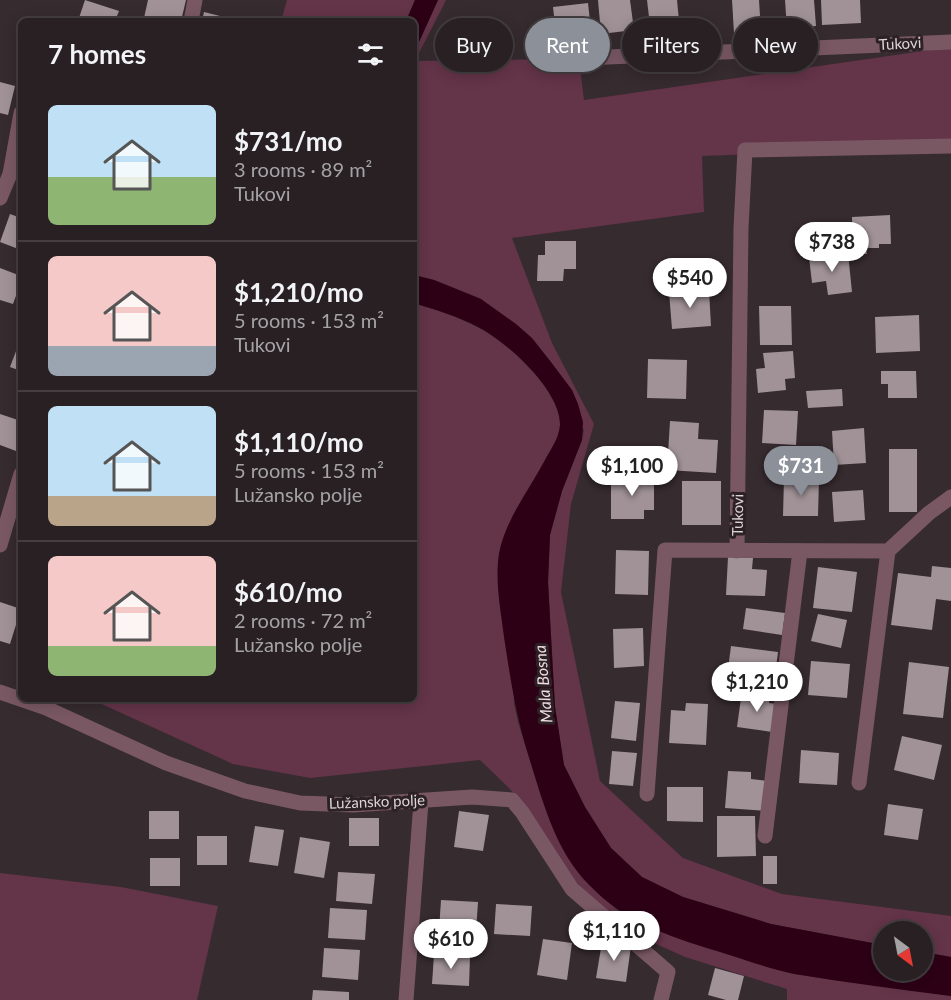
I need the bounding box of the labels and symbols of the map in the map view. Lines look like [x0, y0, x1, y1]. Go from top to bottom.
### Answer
street label: Tukovi [878, 33, 922, 53]
pin: $738 [796, 222, 868, 273]
pin: $540 [654, 258, 726, 309]
pin: $1,100 [583, 446, 681, 497]
pin: $731 [765, 446, 837, 497]
street label: Tukovi [728, 494, 746, 536]
water label: Mala Bosna [530, 644, 555, 724]
pin: $1,210 [708, 662, 806, 713]
street label: Lužansko polje [329, 790, 425, 812]
pin: $1,110 [565, 911, 663, 962]
pin: $610 [415, 919, 487, 970]
north arrow [873, 921, 933, 981]

